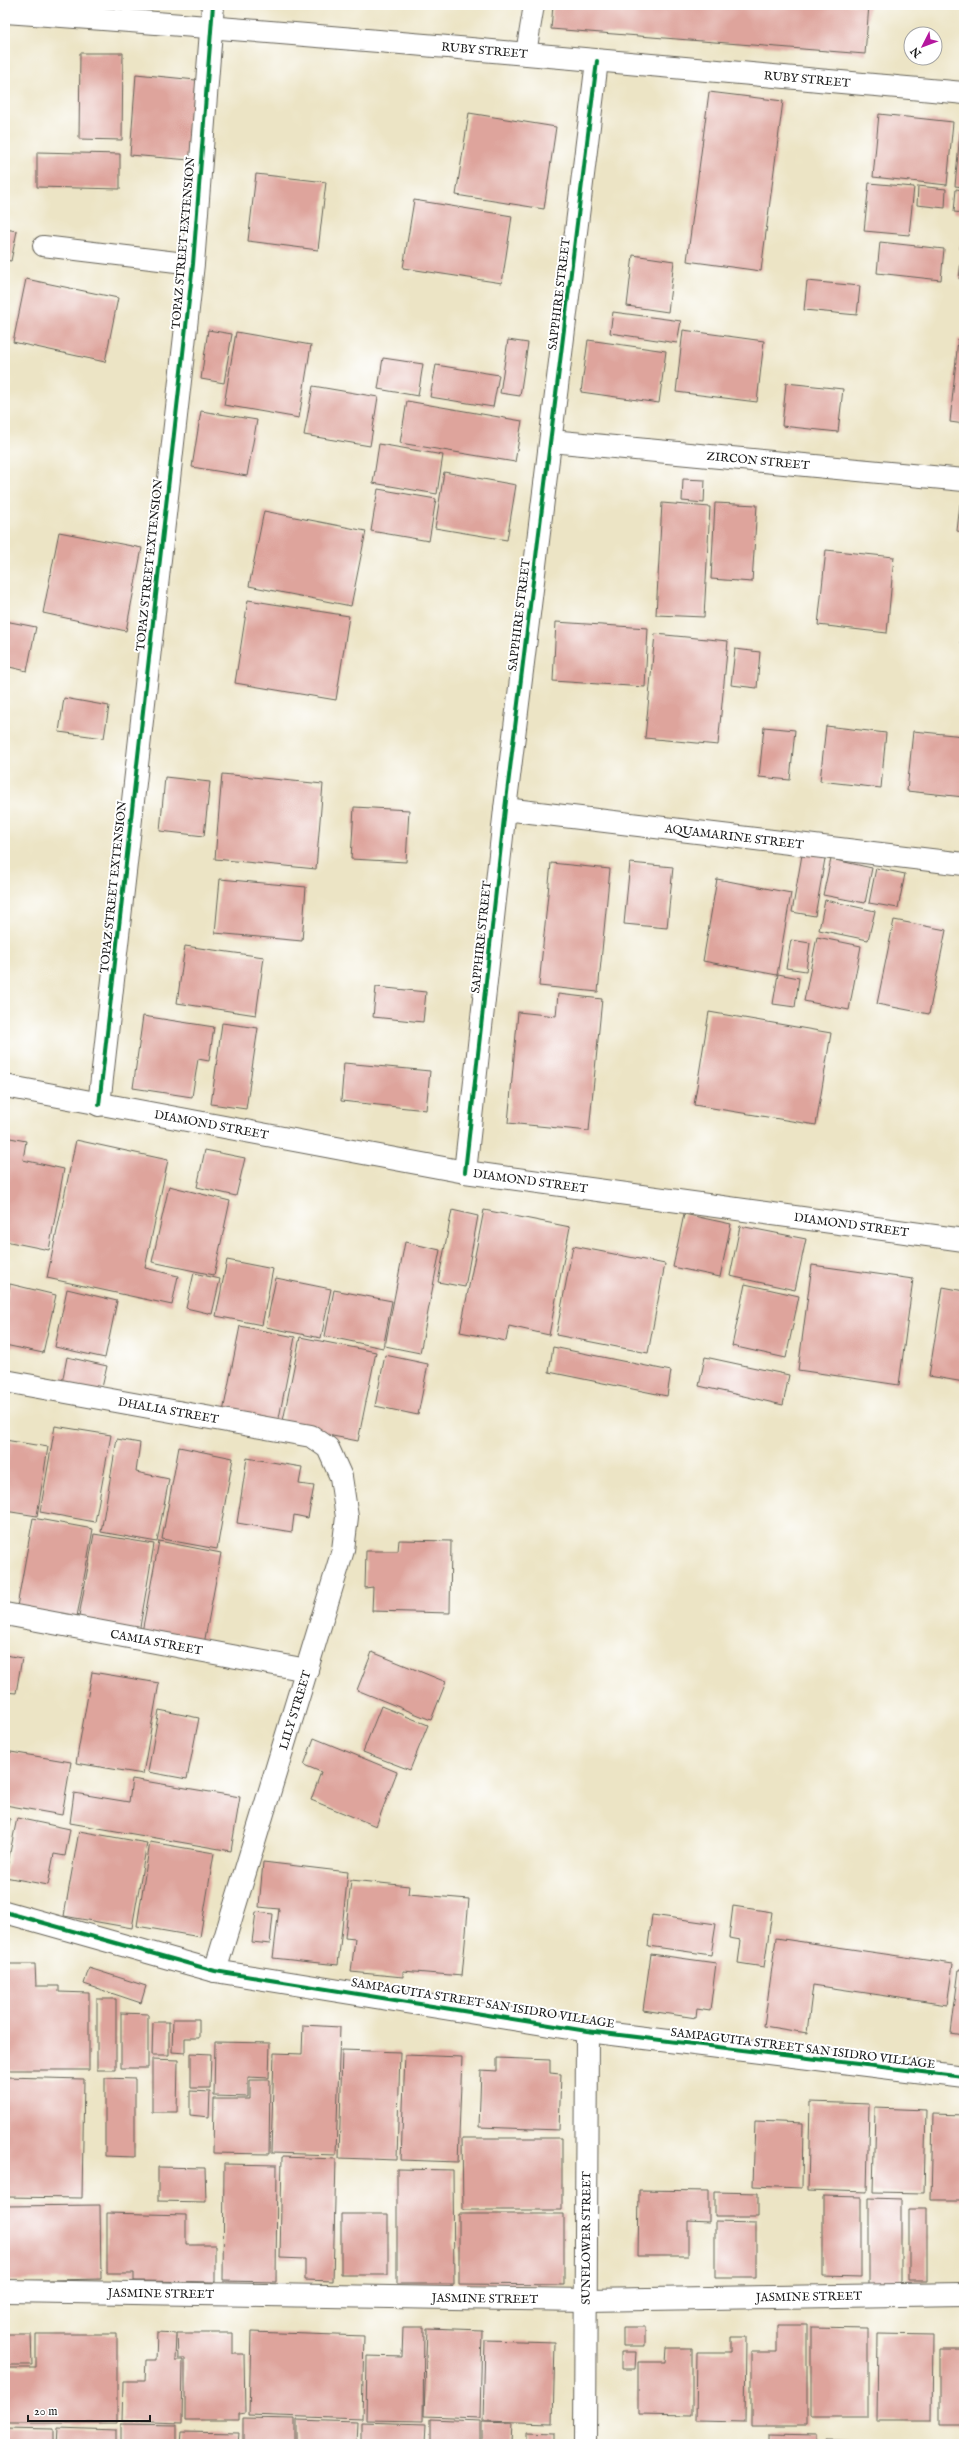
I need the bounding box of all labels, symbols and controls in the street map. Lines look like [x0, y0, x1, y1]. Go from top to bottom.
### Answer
north arrow [903, 26, 943, 66]
street label: RUBY STREET [441, 40, 528, 62]
text: N [908, 43, 925, 61]
street label: RUBY STREET [763, 68, 851, 91]
street label: TOPAZ STREET EXTENSION [168, 156, 199, 330]
street label: SAPPHIRE STREET [545, 237, 574, 351]
street label: ZIRCON STREET [706, 449, 810, 473]
street label: TOPAZ STREET EXTENSION [133, 478, 166, 652]
street label: SAPPHIRE STREET [505, 558, 534, 672]
street label: TOPAZ STREET EXTENSION [97, 800, 130, 974]
street label: AQUAMARINE STREET [663, 821, 805, 853]
street label: SAPPHIRE STREET [468, 880, 495, 994]
street label: DIAMOND STREET [153, 1107, 270, 1143]
street label: DIAMOND STREET [472, 1166, 589, 1197]
street label: DIAMOND STREET [793, 1210, 910, 1240]
street label: DHALIA STREET [117, 1394, 220, 1427]
street label: CAMIA STREET [109, 1627, 204, 1658]
street label: LILY STREET [276, 1668, 315, 1752]
street label: SAMPAGUITA STREET SAN ISIDRO VILLAGE [350, 1975, 616, 2032]
street label: SAMPAGUITA STREET SAN ISIDRO VILLAGE [670, 2025, 936, 2072]
street label: SUNFLOWER STREET [579, 2171, 594, 2305]
street label: JASMINE STREET [106, 2286, 214, 2302]
street label: JASMINE STREET [754, 2289, 862, 2306]
street label: JASMINE STREET [430, 2291, 538, 2307]
scale bar [28, 2397, 150, 2423]
text: 20 m [34, 2404, 57, 2419]

